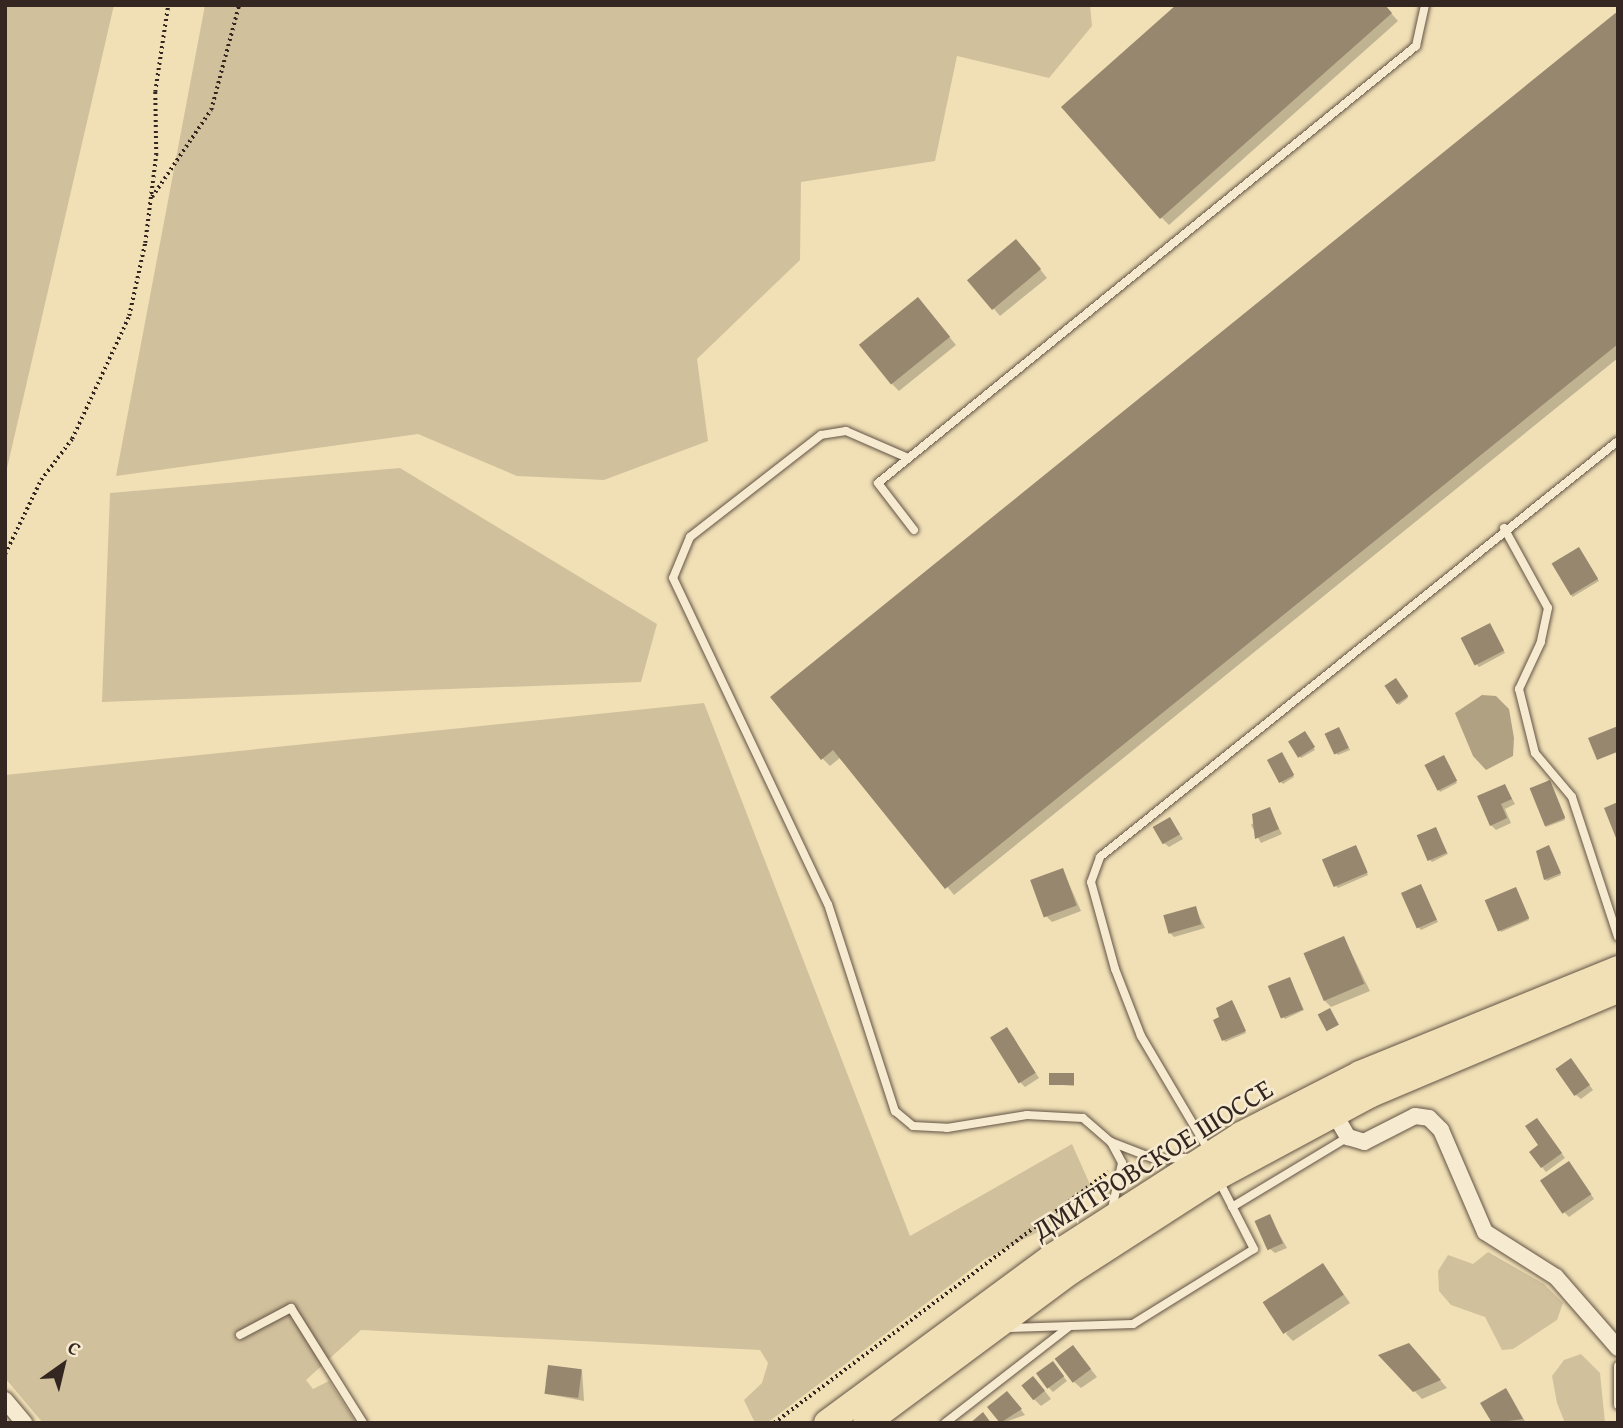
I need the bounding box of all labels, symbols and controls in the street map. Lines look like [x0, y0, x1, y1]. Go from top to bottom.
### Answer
street label: ДМИТРОВСКОЕ ШОССЕ [1026, 1071, 1278, 1247]
north arrow [28, 1330, 98, 1400]
text: С [62, 1333, 87, 1362]

